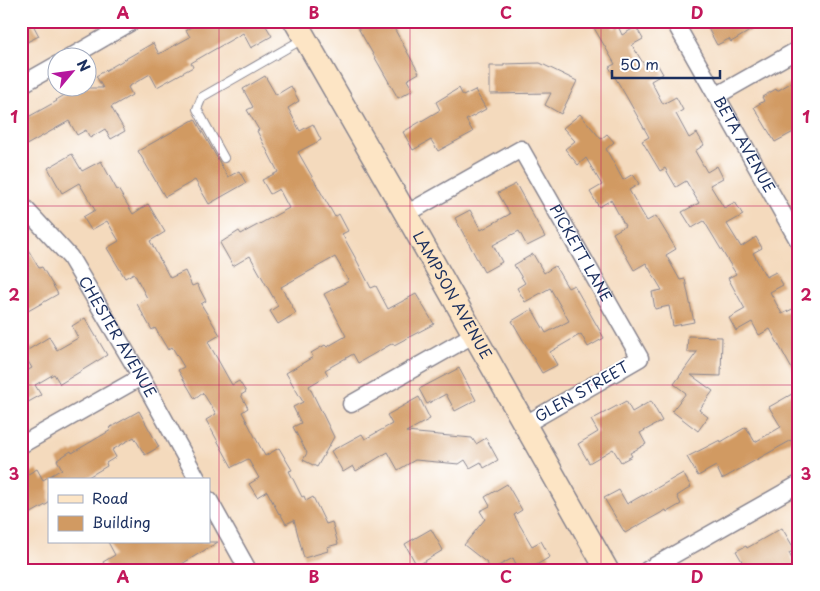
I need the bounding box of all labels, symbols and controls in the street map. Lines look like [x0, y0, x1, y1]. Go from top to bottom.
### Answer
text: A [117, 0, 130, 24]
text: B [309, 0, 320, 24]
text: C [500, 0, 512, 24]
text: D [691, 0, 703, 24]
north arrow [48, 48, 98, 98]
scale bar [612, 48, 720, 80]
text: 50 m [620, 52, 659, 75]
text: N [72, 56, 96, 75]
street label: BETA AVENUE [709, 91, 782, 196]
text: 1 [10, 104, 18, 128]
text: 1 [802, 104, 810, 128]
street label: PICKETT LANE [545, 199, 619, 306]
street label: LAMPSON AVENUE [408, 226, 499, 363]
street label: CHESTER AVENUE [74, 271, 163, 401]
text: 2 [8, 282, 20, 306]
text: 2 [800, 282, 812, 306]
street label: GLEN STREET [530, 354, 633, 427]
text: 3 [9, 461, 19, 485]
text: 3 [801, 461, 811, 485]
legend [48, 478, 210, 544]
text: Road [92, 486, 128, 509]
text: Building [92, 510, 151, 533]
text: A [117, 564, 130, 588]
text: B [309, 564, 320, 588]
text: C [500, 564, 512, 588]
text: D [691, 564, 703, 588]

